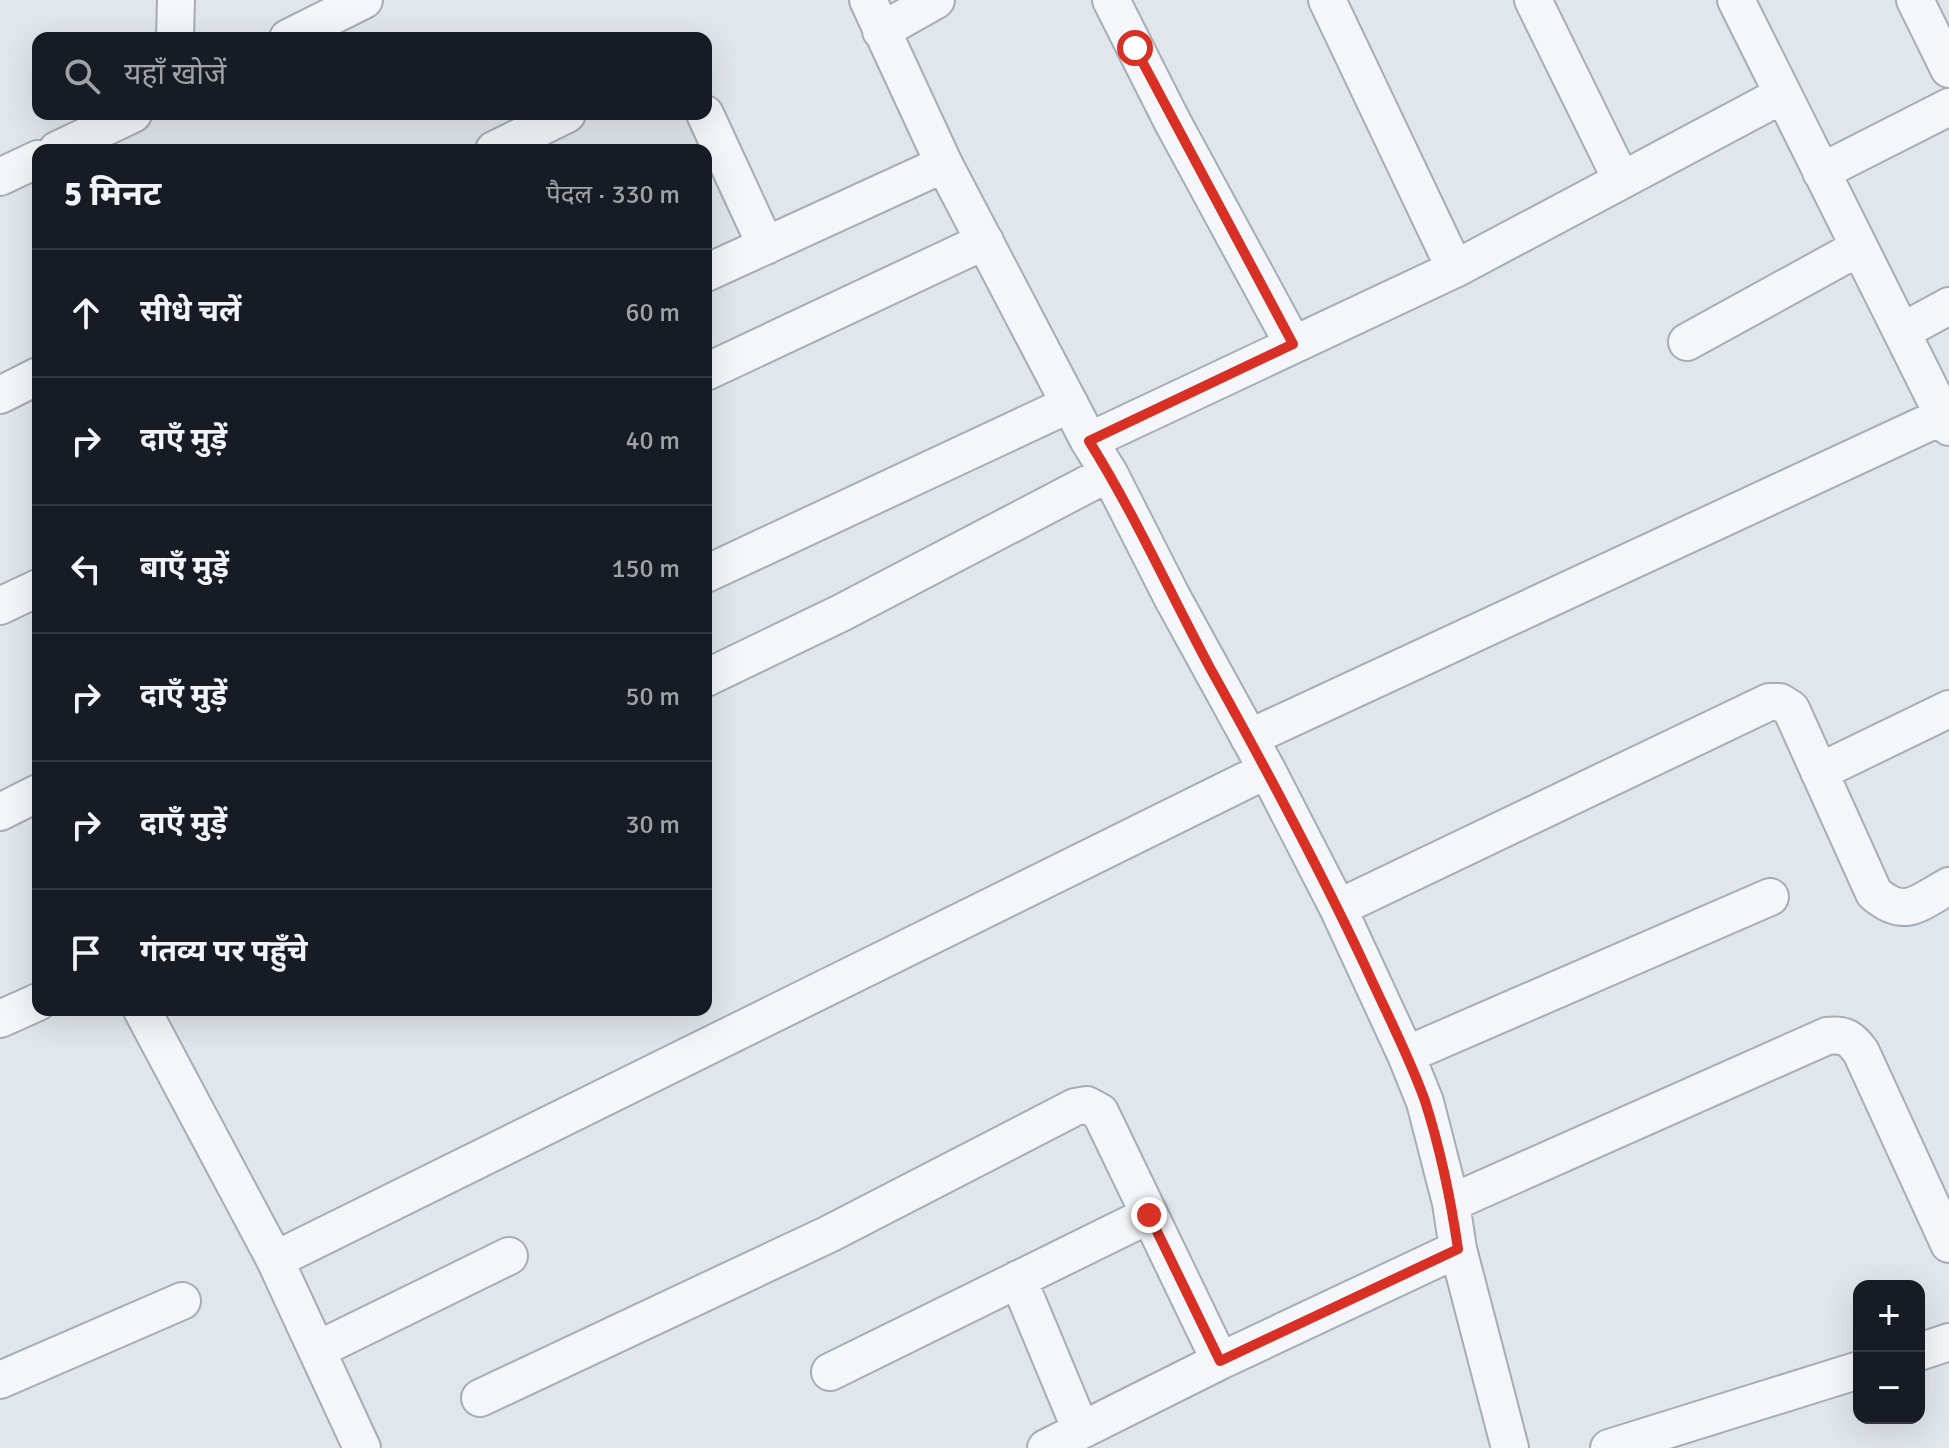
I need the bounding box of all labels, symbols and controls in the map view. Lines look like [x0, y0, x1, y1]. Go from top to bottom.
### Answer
route start [1117, 30, 1153, 66]
search box [32, 32, 712, 120]
icon: search [60, 54, 104, 98]
text: यहाँ खोजें [124, 56, 226, 93]
text: 5 मिनट [64, 173, 161, 215]
text: पैदल · 330 m [546, 179, 680, 211]
icon: ahead [64, 291, 108, 335]
text: सीधे चलें [140, 293, 241, 330]
text: 60 m [625, 297, 680, 329]
icon: right [64, 419, 108, 463]
text: दाएँ मुड़ें [140, 421, 227, 458]
text: 40 m [625, 425, 680, 457]
icon: left [64, 547, 108, 591]
text: बाएँ मुड़ें [140, 549, 229, 586]
text: 150 m [611, 553, 680, 585]
icon: right [64, 675, 108, 719]
text: दाएँ मुड़ें [140, 677, 227, 714]
text: 50 m [625, 681, 680, 713]
icon: right [64, 803, 108, 847]
text: दाएँ मुड़ें [140, 805, 227, 842]
text: 30 m [625, 809, 680, 841]
icon: arrive [64, 931, 108, 975]
text: गंतव्य पर पहुँचे [140, 933, 307, 970]
route end [1131, 1197, 1167, 1233]
map controls [1853, 1280, 1925, 1424]
button: + [1853, 1280, 1925, 1352]
button: − [1853, 1352, 1925, 1424]

